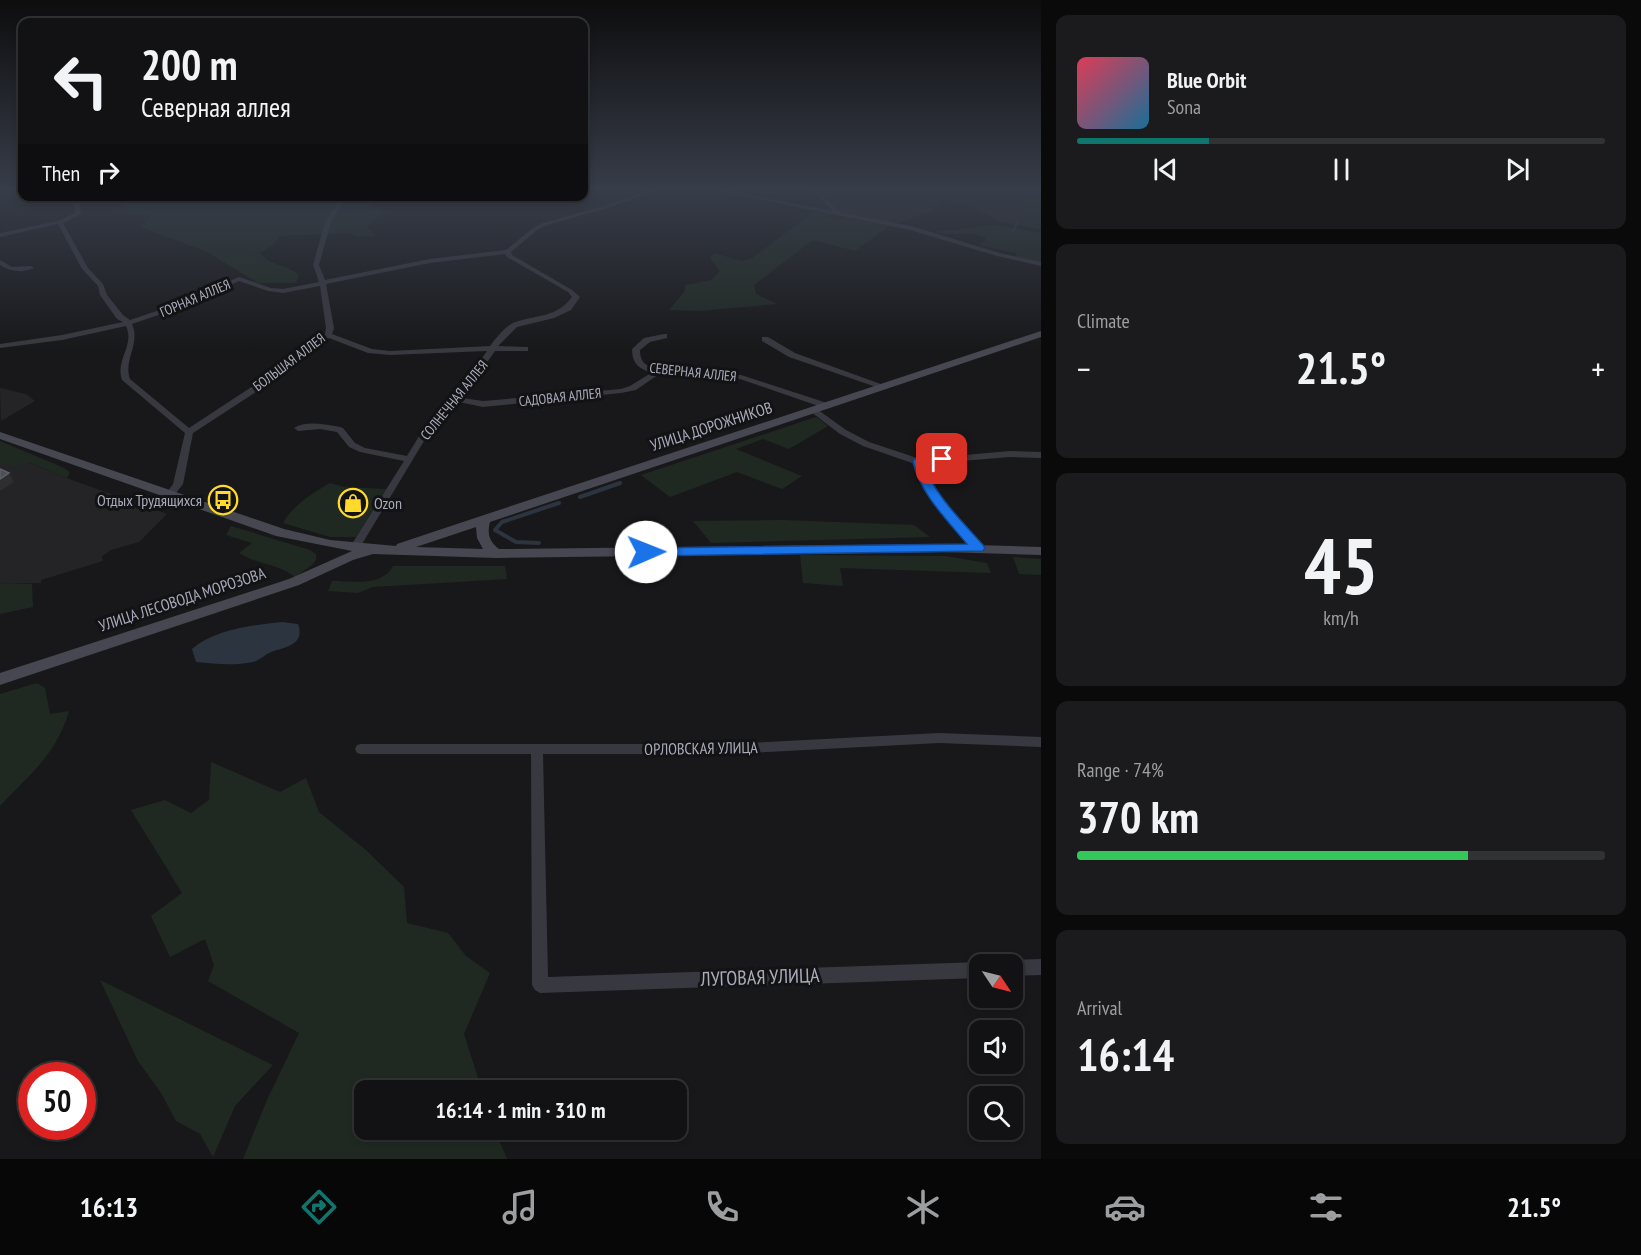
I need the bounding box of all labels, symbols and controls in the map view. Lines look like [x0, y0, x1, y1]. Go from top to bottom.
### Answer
text: 200 m [141, 37, 238, 92]
icon: left [42, 42, 120, 120]
text: Blue Orbit [1167, 66, 1246, 94]
text: Северная аллея [141, 90, 291, 124]
text: Sona [1167, 94, 1201, 120]
icon: previous [1149, 153, 1182, 186]
icon: pause [1325, 153, 1358, 186]
icon: next [1501, 153, 1534, 186]
icon: right [92, 156, 125, 189]
text: Then [42, 159, 80, 187]
street label: ГОРНАЯ АЛЛЕЯ [157, 275, 233, 321]
text: Climate [1077, 308, 1130, 334]
street label: БОЛЬШАЯ АЛЛЕЯ [249, 329, 329, 395]
text: 21.5° [1296, 338, 1386, 396]
text: − [1077, 347, 1091, 390]
text: + [1591, 347, 1605, 390]
street label: СОЛНЕЧНАЯ АЛЛЕЯ [416, 357, 492, 443]
street label: СЕВЕРНАЯ АЛЛЕЯ [649, 358, 737, 386]
street label: САДОВАЯ АЛЛЕЯ [518, 384, 602, 410]
street label: УЛИЦА ДОРОЖНИКОВ [647, 397, 775, 455]
pin [916, 433, 967, 484]
icon: arrive [925, 442, 958, 475]
bus stop icon: Отдых Трудящихся [207, 484, 239, 516]
shop icon: Ozon [337, 487, 369, 519]
place label: Отдых Трудящихся [97, 490, 202, 510]
place label: Ozon [374, 493, 402, 513]
text: 45 [1304, 515, 1378, 616]
position arrow [614, 520, 678, 584]
street label: УЛИЦА ЛЕСОВОДА МОРОЗОВА [96, 562, 268, 635]
text: km/h [1323, 605, 1359, 631]
street label: ОРЛОВСКАЯ УЛИЦА [644, 737, 758, 759]
text: Range · 74% [1077, 757, 1164, 783]
text: 370 km [1077, 787, 1199, 845]
north arrow [969, 954, 1023, 1008]
map controls [969, 954, 1023, 1140]
street label: ЛУГОВАЯ УЛИЦА [699, 962, 820, 992]
text: Arrival [1077, 995, 1122, 1021]
button: sound [969, 1020, 1023, 1074]
text: 16:14 [1077, 1025, 1174, 1083]
speed limit sign: 50 [18, 1062, 96, 1140]
button: search [969, 1086, 1023, 1140]
text: 16:14 · 1 min · 310 m [435, 1096, 606, 1124]
icon: directions [298, 1186, 340, 1228]
icon: music [499, 1186, 541, 1228]
icon: phone [701, 1186, 743, 1228]
icon: climate [902, 1186, 944, 1228]
icon: car [1104, 1186, 1146, 1228]
icon: filters [1305, 1186, 1347, 1228]
text: 16:13 [80, 1190, 138, 1224]
text: 21.5° [1507, 1190, 1561, 1224]

